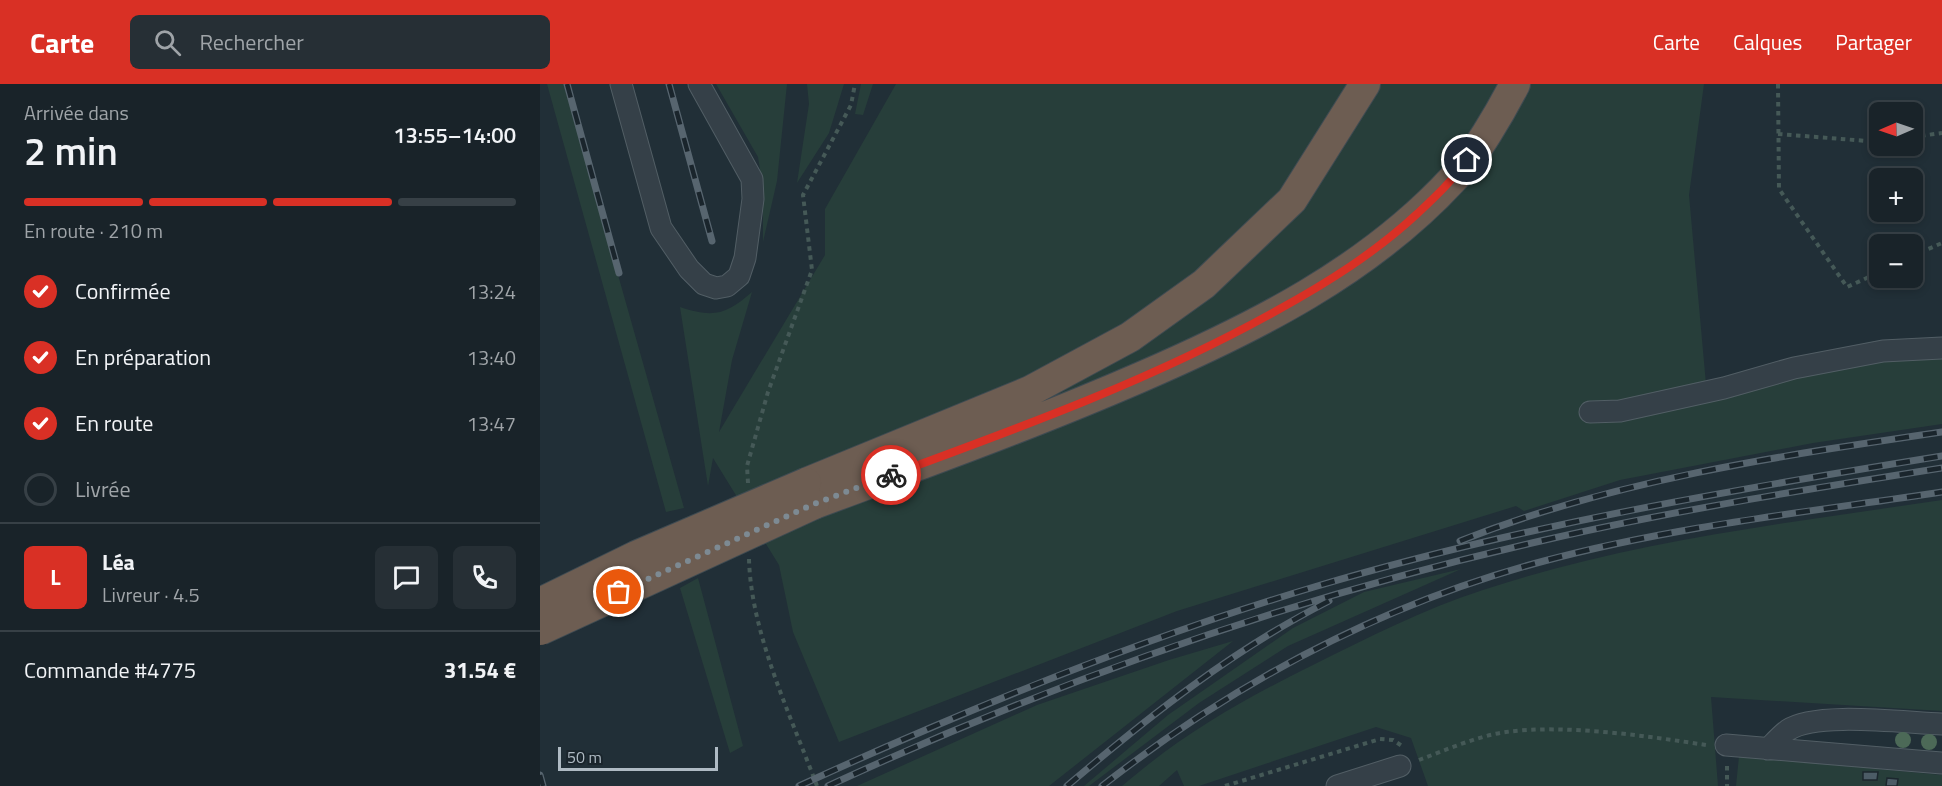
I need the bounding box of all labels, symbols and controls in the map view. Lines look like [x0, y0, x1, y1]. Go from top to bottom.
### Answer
search box [130, 15, 550, 69]
text: Carte [30, 21, 94, 64]
text: Rechercher [199, 25, 304, 59]
icon: search [151, 26, 184, 59]
text: Carte [1653, 26, 1700, 58]
text: Calques [1733, 26, 1802, 58]
text: Partager [1835, 26, 1912, 58]
text: Arrivée dans [24, 97, 129, 128]
north arrow [1869, 102, 1923, 156]
map controls [1869, 102, 1923, 288]
text: 13:55–14:00 [393, 118, 516, 152]
text: 2 min [24, 121, 118, 180]
pin [1441, 134, 1492, 185]
icon: home [1450, 143, 1483, 176]
button: + [1869, 168, 1923, 222]
text: En route · 210 m [24, 215, 163, 246]
button: − [1869, 234, 1923, 288]
text: Confirmée [75, 274, 171, 308]
icon: check [24, 275, 57, 308]
text: 13:24 [467, 276, 516, 307]
text: En préparation [75, 340, 211, 374]
icon: check [24, 341, 57, 374]
text: 13:40 [467, 342, 516, 373]
text: En route [75, 406, 153, 440]
icon: check [24, 407, 57, 440]
text: 13:47 [467, 408, 516, 439]
courier [861, 445, 921, 505]
icon: bike [875, 459, 908, 492]
text: Livrée [75, 472, 131, 506]
text: Léa [102, 545, 135, 579]
button: chat [375, 546, 438, 609]
button: phone [453, 546, 516, 609]
text: L [50, 560, 61, 594]
pin [593, 566, 644, 617]
icon: bag [602, 575, 635, 608]
text: Livreur · 4.5 [102, 579, 200, 610]
text: Commande #4775 [24, 653, 196, 687]
text: 31.54 € [444, 653, 516, 687]
scale bar [558, 744, 718, 772]
text: 50 m [567, 745, 602, 769]

